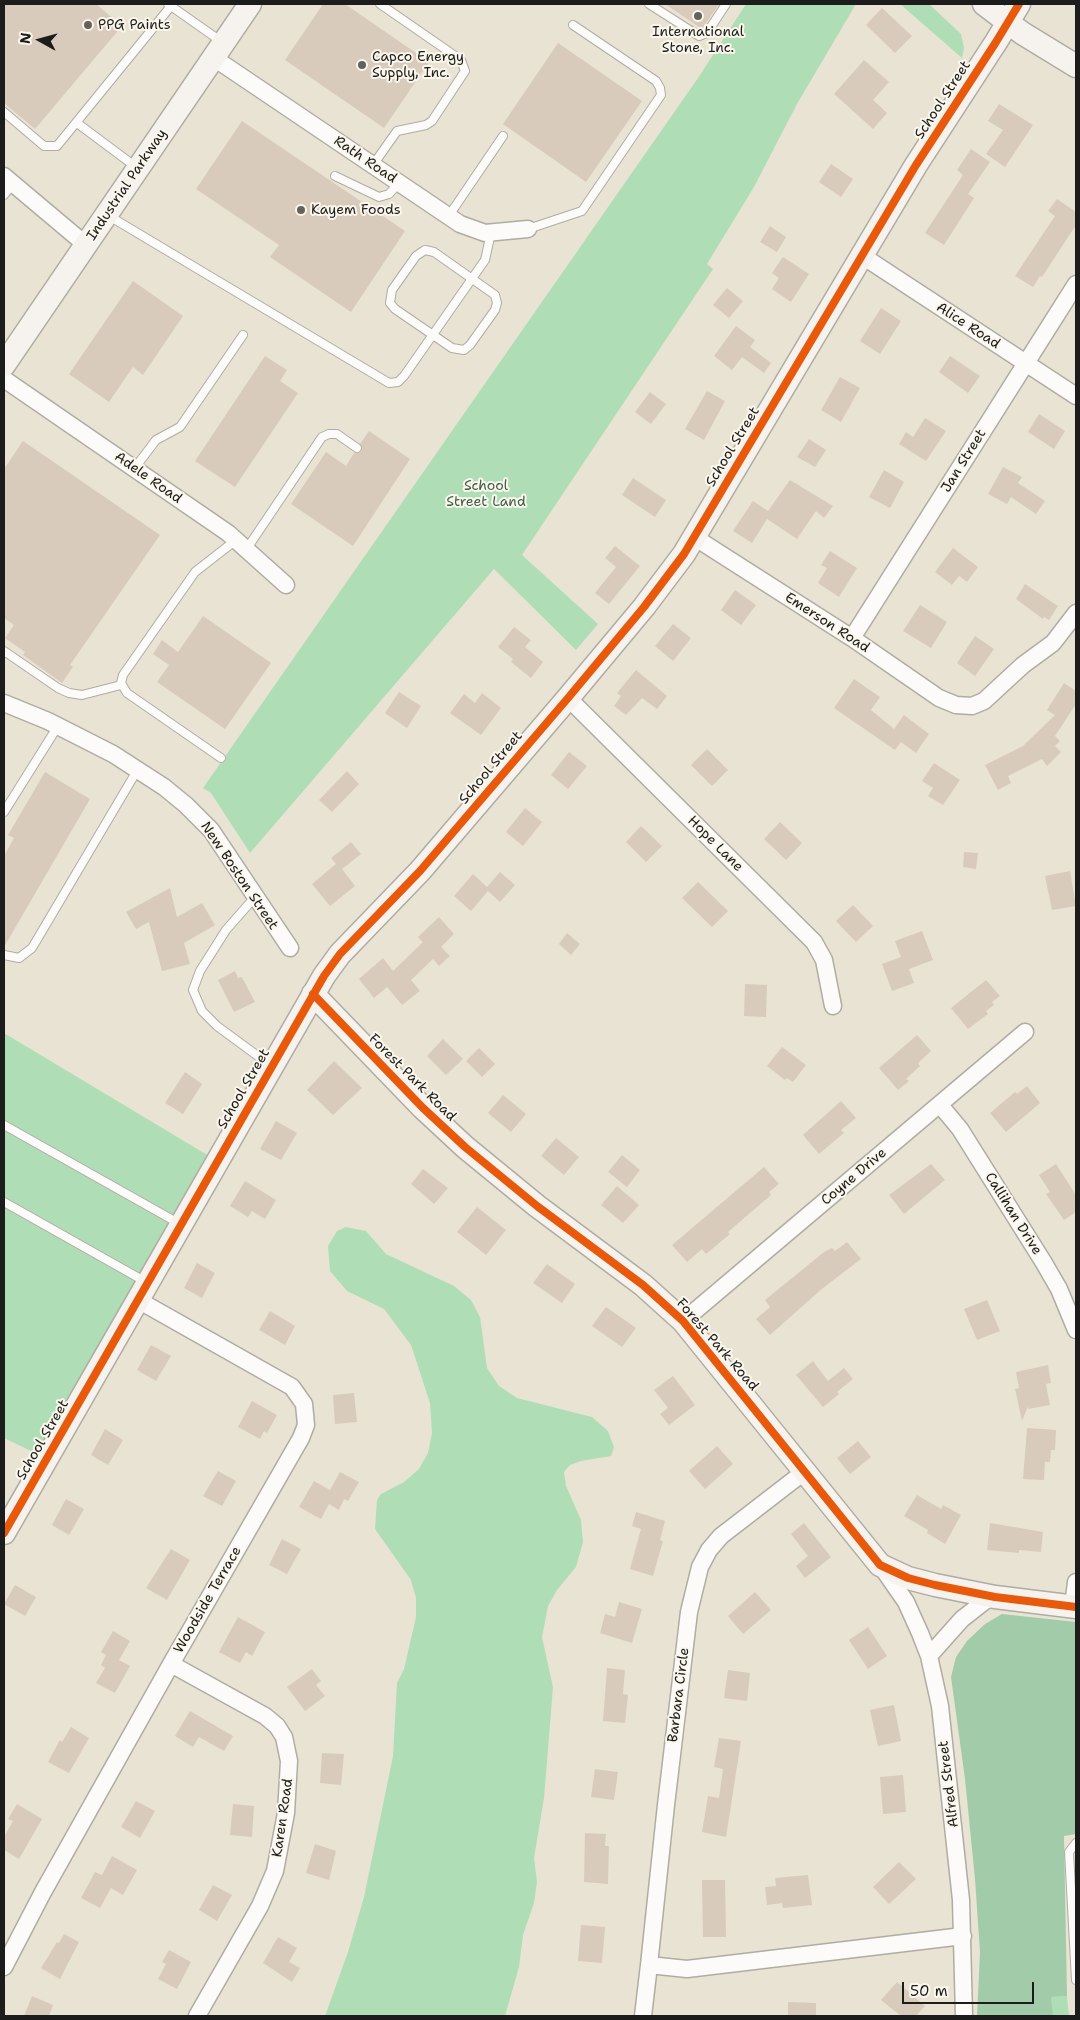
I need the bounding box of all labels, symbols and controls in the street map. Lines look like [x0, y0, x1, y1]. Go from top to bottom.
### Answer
marker: International Stone, Inc. [692, 10, 704, 22]
north arrow [15, 15, 65, 65]
place label: PPG Paints [98, 17, 171, 33]
marker: PPG Paints [82, 19, 94, 31]
place label: International Stone, Inc. [652, 24, 744, 56]
text: N [16, 32, 35, 45]
place label: Capco Energy Supply, Inc. [372, 49, 464, 82]
street label: School Street [911, 58, 975, 142]
marker: Capco Energy Supply, Inc. [356, 59, 368, 71]
street label: Industrial Parkway [83, 126, 171, 244]
street label: Rath Road [330, 133, 400, 187]
place label: Kayem Foods [311, 202, 401, 218]
marker: Kayem Foods [295, 204, 307, 216]
street label: Alice Road [933, 299, 1003, 353]
street label: School Street [703, 404, 763, 490]
street label: Jan Street [938, 426, 990, 496]
street label: Adele Road [111, 449, 185, 507]
park label: School Street Land [446, 478, 526, 511]
street label: Emerson Road [781, 589, 873, 657]
street label: School Street [456, 728, 526, 808]
street label: Hope Lane [684, 813, 746, 875]
street label: New Boston Street [197, 819, 281, 933]
street label: Forest Park Road [365, 1031, 459, 1125]
street label: School Street [214, 1046, 274, 1132]
street label: Coyne Drive [818, 1145, 890, 1209]
street label: Callihan Drive [981, 1170, 1045, 1258]
street label: Forest Park Road [672, 1295, 762, 1395]
street label: School Street [13, 1397, 73, 1483]
street label: Woodside Terrace [171, 1544, 245, 1656]
street label: Barbara Circle [665, 1647, 693, 1743]
street label: Alfred Street [935, 1740, 963, 1828]
street label: Karen Road [269, 1778, 297, 1858]
scale bar [905, 1972, 1038, 2004]
text: 50 m [910, 1981, 948, 2001]

